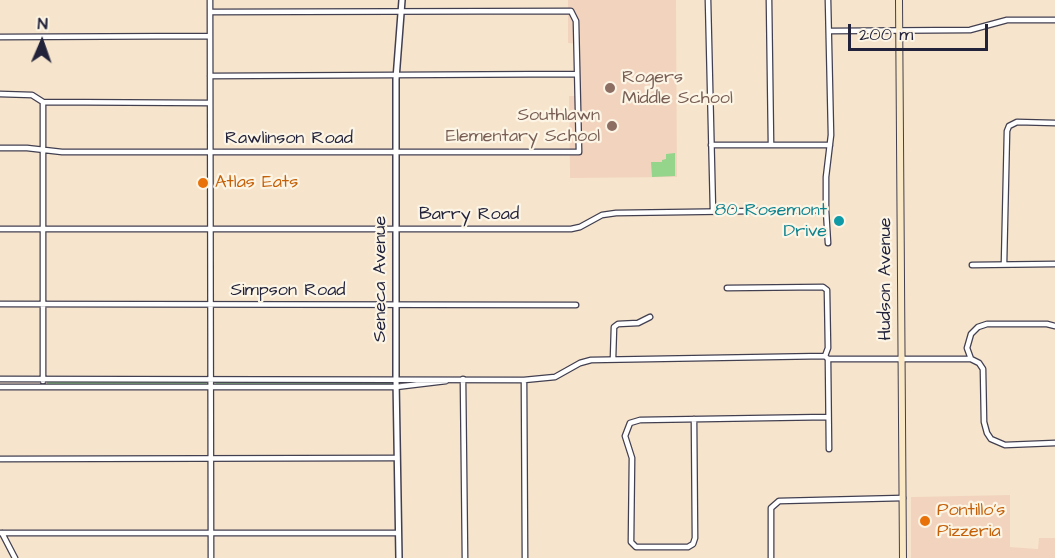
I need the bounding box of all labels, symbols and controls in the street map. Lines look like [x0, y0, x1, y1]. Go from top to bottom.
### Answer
north arrow [12, 12, 72, 72]
scale bar [851, 12, 990, 50]
text: N [37, 13, 48, 35]
text: 200 m [859, 22, 913, 47]
place label: Rogers Middle School [622, 67, 733, 110]
marker: Rogers Middle School [603, 81, 617, 95]
place label: Southlawn Elementary School [446, 105, 600, 148]
marker: Southlawn Elementary School [605, 119, 619, 133]
street label: Rawlinson Road [225, 128, 353, 150]
place label: Atlas Eats [215, 172, 298, 194]
marker: Atlas Eats [196, 176, 210, 190]
place label: 80 Rosemont Drive [715, 200, 827, 242]
street label: Barry Road [419, 204, 519, 226]
marker: 80 Rosemont Drive [832, 214, 846, 228]
street label: Seneca Avenue [370, 216, 392, 342]
street label: Hudson Avenue [875, 217, 897, 341]
street label: Simpson Road [230, 280, 346, 302]
place label: Pontillo's Pizzeria [937, 500, 1005, 542]
marker: Pontillo's Pizzeria [918, 514, 932, 528]

